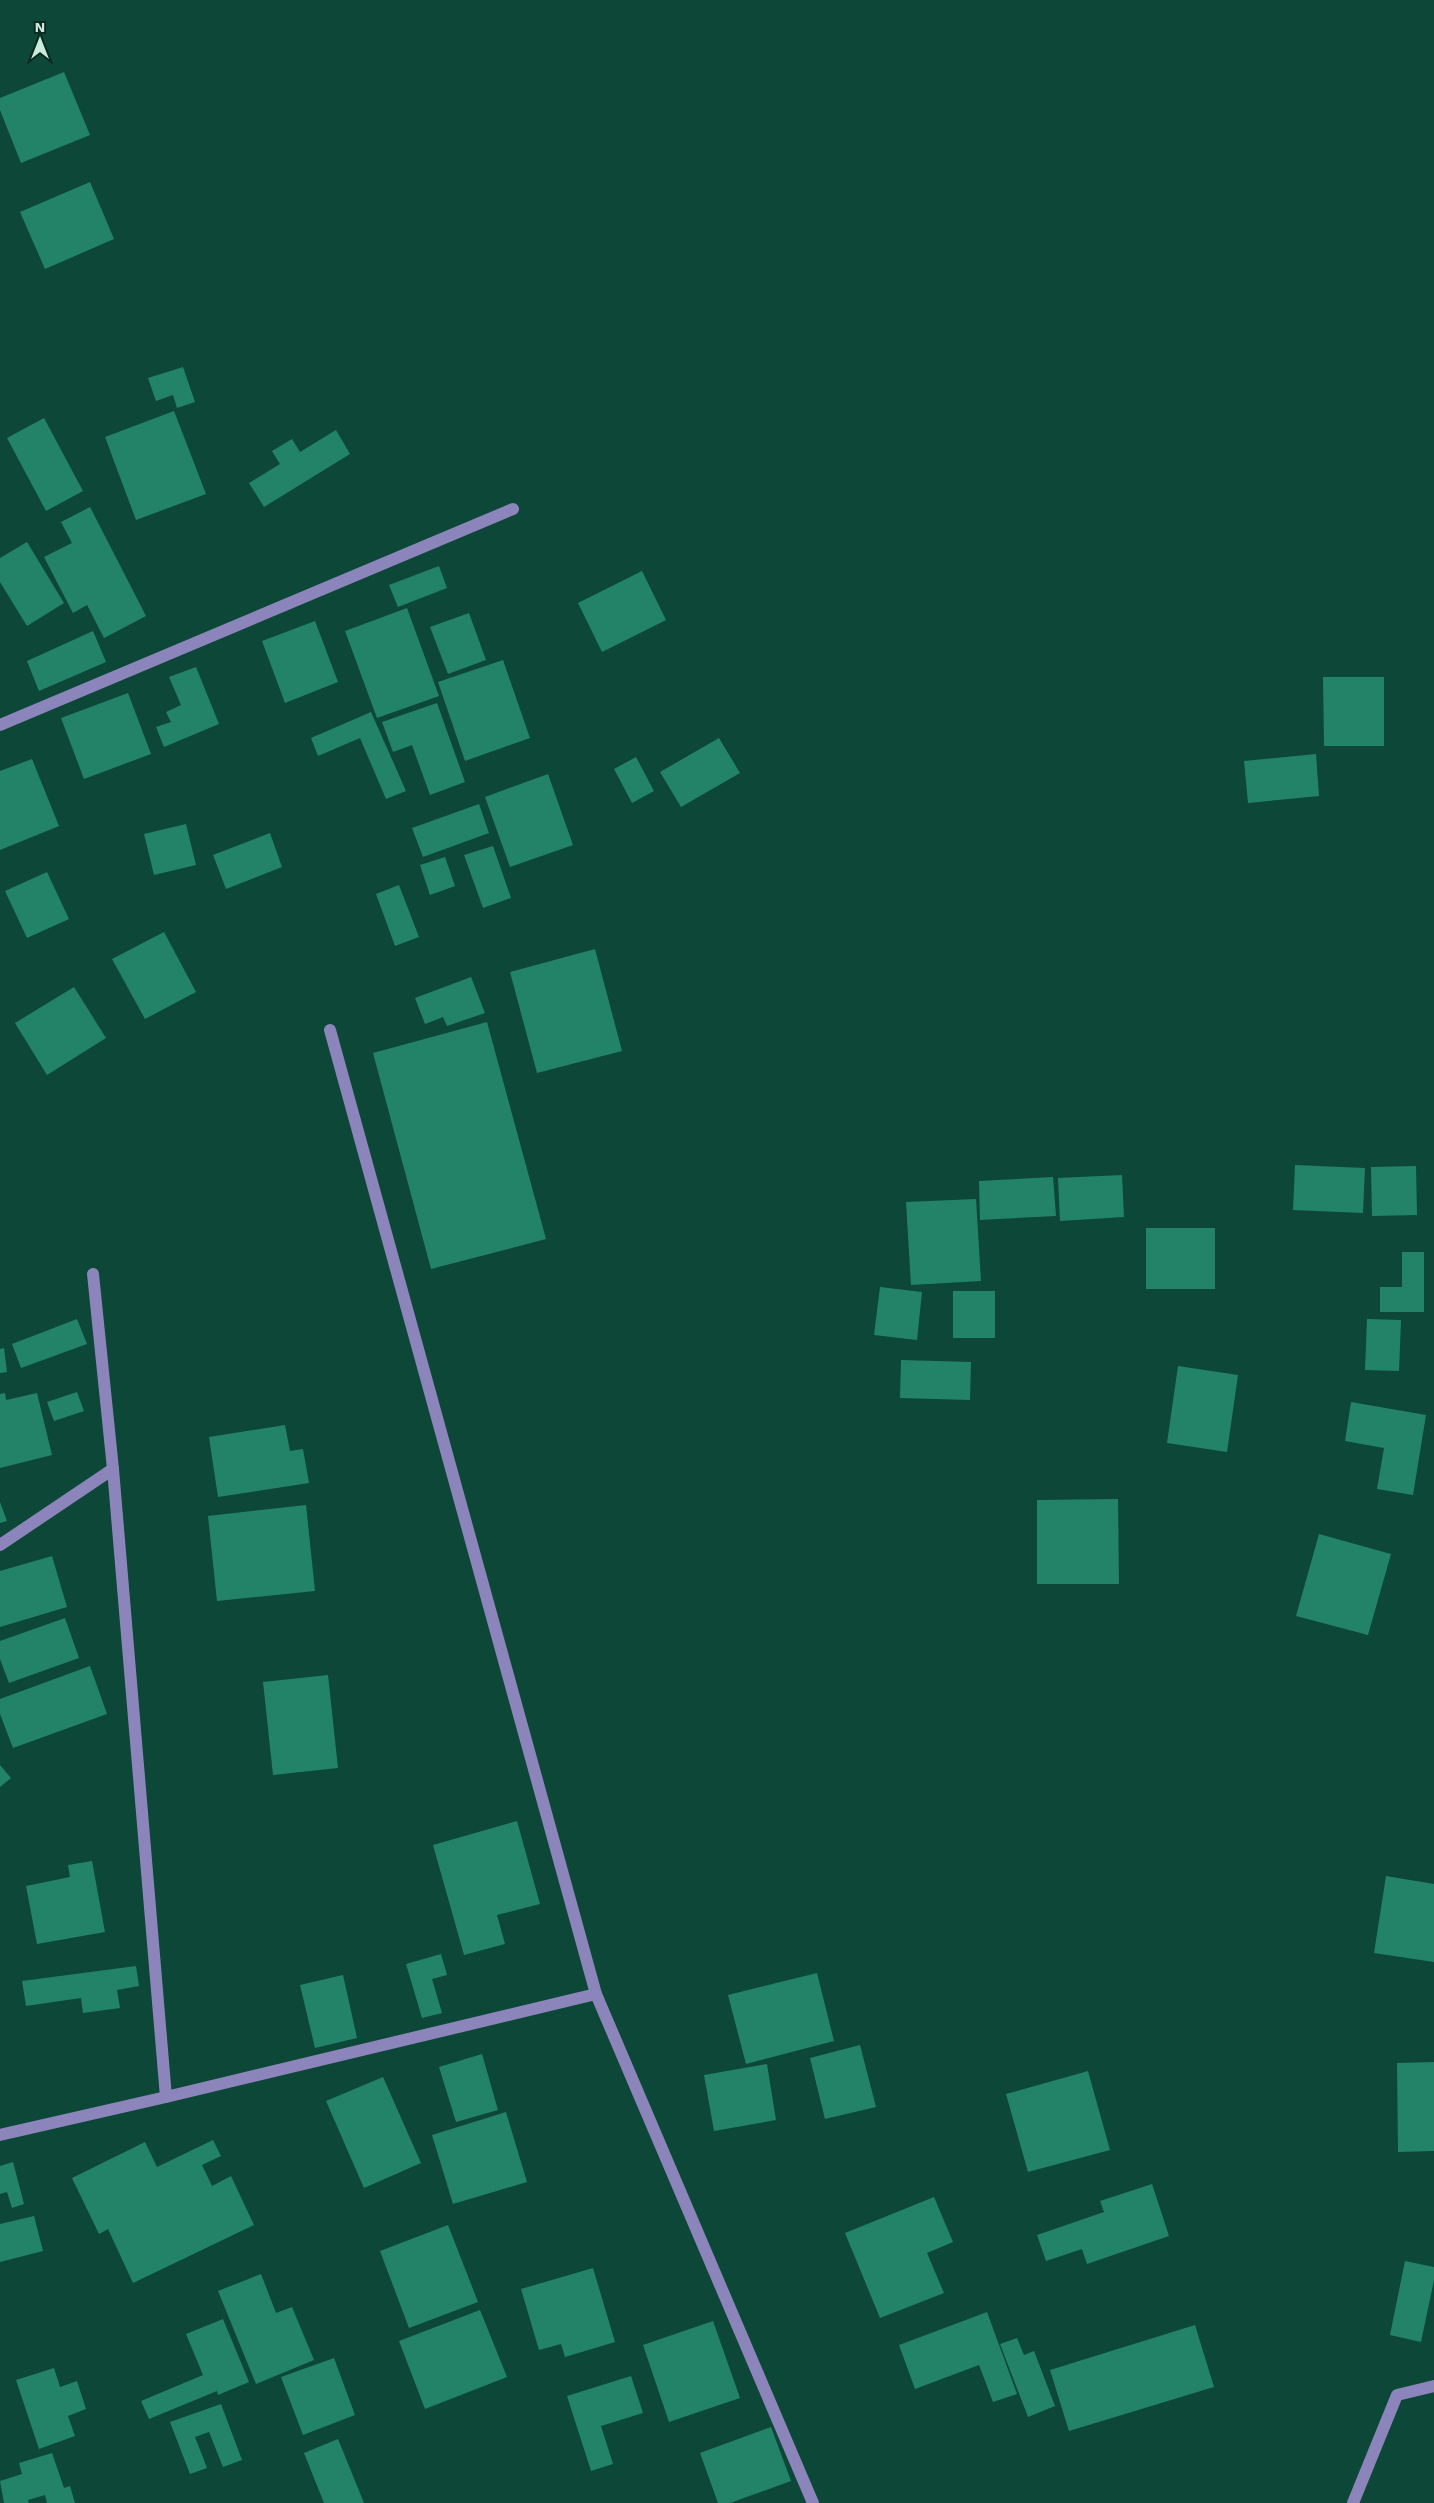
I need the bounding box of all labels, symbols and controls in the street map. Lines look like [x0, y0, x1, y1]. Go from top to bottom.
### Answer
north arrow [15, 15, 65, 65]
text: N [35, 19, 45, 35]

